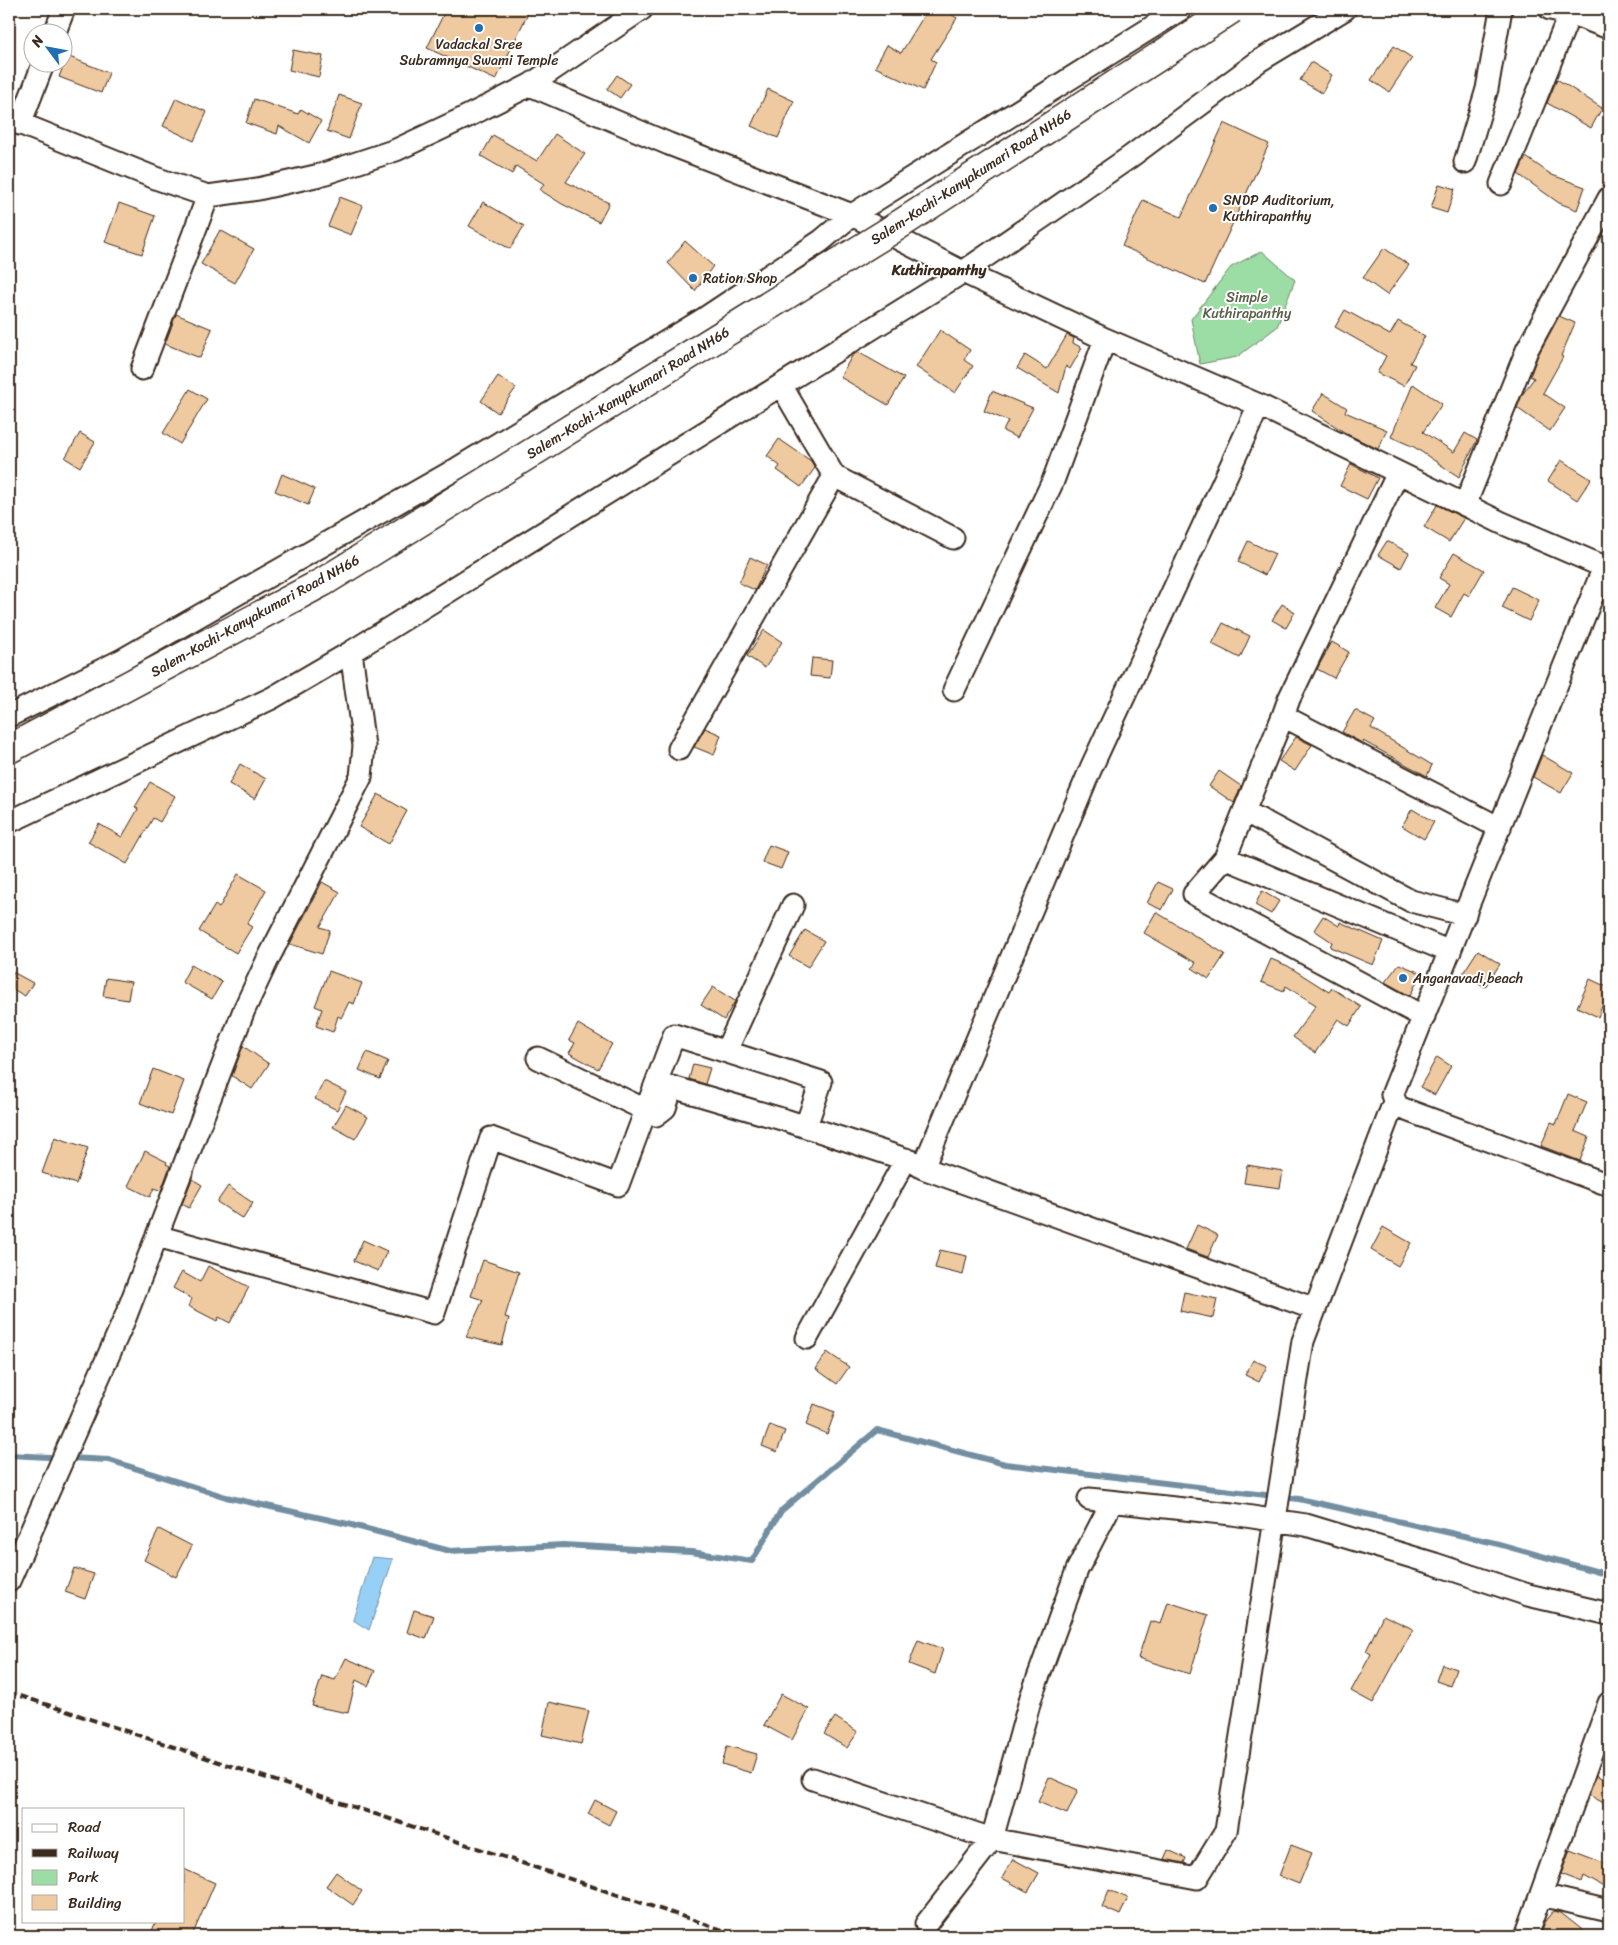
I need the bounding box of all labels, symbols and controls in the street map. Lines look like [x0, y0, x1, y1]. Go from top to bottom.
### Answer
north arrow [22, 22, 72, 72]
marker: Vadackal Sree Subramnya Swami Temple [473, 22, 485, 34]
text: N [24, 30, 51, 53]
place label: Vadackal Sree Subramnya Swami Temple [400, 32, 558, 73]
street label: Salem-Kochi-Kanyakumari Road NH66 [865, 102, 1077, 252]
place label: SNDP Auditorium, Kuthirapanthy [1223, 188, 1335, 229]
marker: SNDP Auditorium, Kuthirapanthy [1207, 202, 1219, 214]
district label: Kuthirapanthy [891, 257, 988, 283]
place label: Ration Shop [703, 266, 778, 291]
marker: Ration Shop [687, 272, 699, 284]
park label: Simple Kuthirapanthy [1203, 285, 1292, 326]
street label: Salem-Kochi-Kanyakumari Road NH66 [521, 320, 735, 466]
street label: Salem-Kochi-Kanyakumari Road NH66 [146, 548, 364, 684]
place label: Anganavadi,beach [1412, 966, 1523, 991]
marker: Anganavadi,beach [1397, 972, 1409, 984]
legend [22, 1808, 185, 1922]
text: Road [68, 1814, 101, 1840]
text: Railway [68, 1840, 119, 1866]
text: Park [68, 1864, 99, 1890]
text: Building [68, 1890, 122, 1916]

